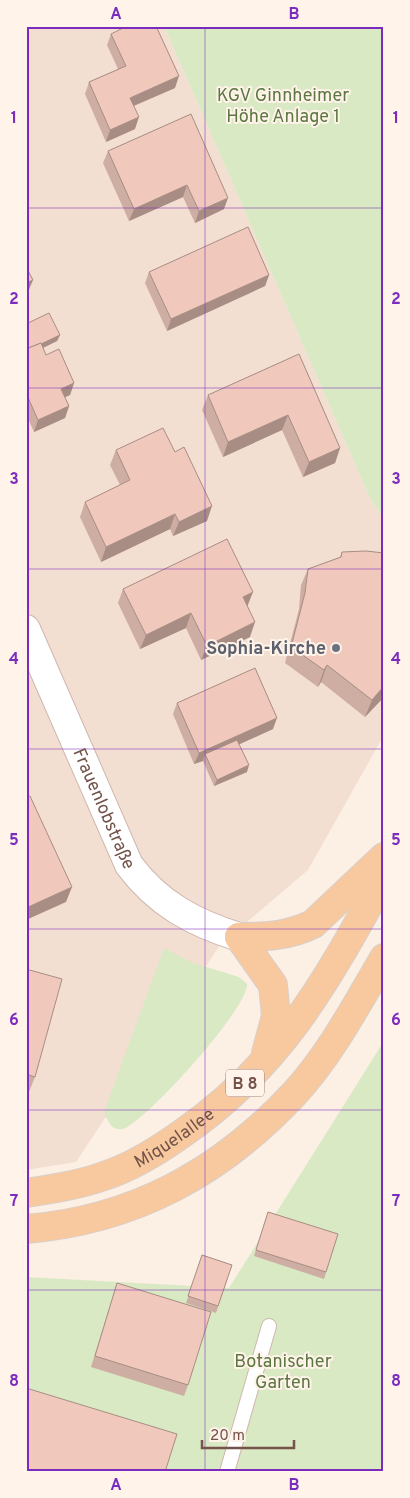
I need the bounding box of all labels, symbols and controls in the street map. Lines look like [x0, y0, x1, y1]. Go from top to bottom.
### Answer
text: A [110, 5, 122, 25]
text: B [288, 5, 300, 25]
park label: KGV Ginnheimer Höhe Anlage 1 [217, 85, 349, 129]
text: 1 [11, 109, 17, 129]
text: 1 [393, 109, 399, 129]
text: 2 [9, 290, 19, 310]
text: 2 [391, 290, 401, 310]
text: 3 [9, 470, 19, 490]
text: 3 [391, 470, 401, 490]
place label: Sophia-Kirche [206, 638, 326, 661]
marker: Sophia-Kirche [330, 642, 342, 654]
text: 4 [9, 650, 19, 670]
text: 4 [391, 650, 401, 670]
street label: Frauenlobstraße [67, 745, 140, 873]
text: 5 [9, 831, 19, 851]
text: 5 [391, 831, 401, 851]
text: 6 [9, 1011, 19, 1031]
text: 6 [391, 1011, 401, 1031]
road number: B 8 [226, 1070, 264, 1096]
street label: Miquelallee [131, 1104, 220, 1174]
text: 7 [10, 1192, 18, 1212]
text: 7 [392, 1192, 400, 1212]
park label: Botanischer Garten [234, 1351, 332, 1395]
text: 8 [9, 1372, 19, 1392]
text: 8 [391, 1372, 401, 1392]
scale bar [202, 1418, 295, 1450]
text: 20 m [210, 1427, 245, 1446]
text: A [110, 1476, 122, 1496]
text: B [288, 1476, 300, 1496]

